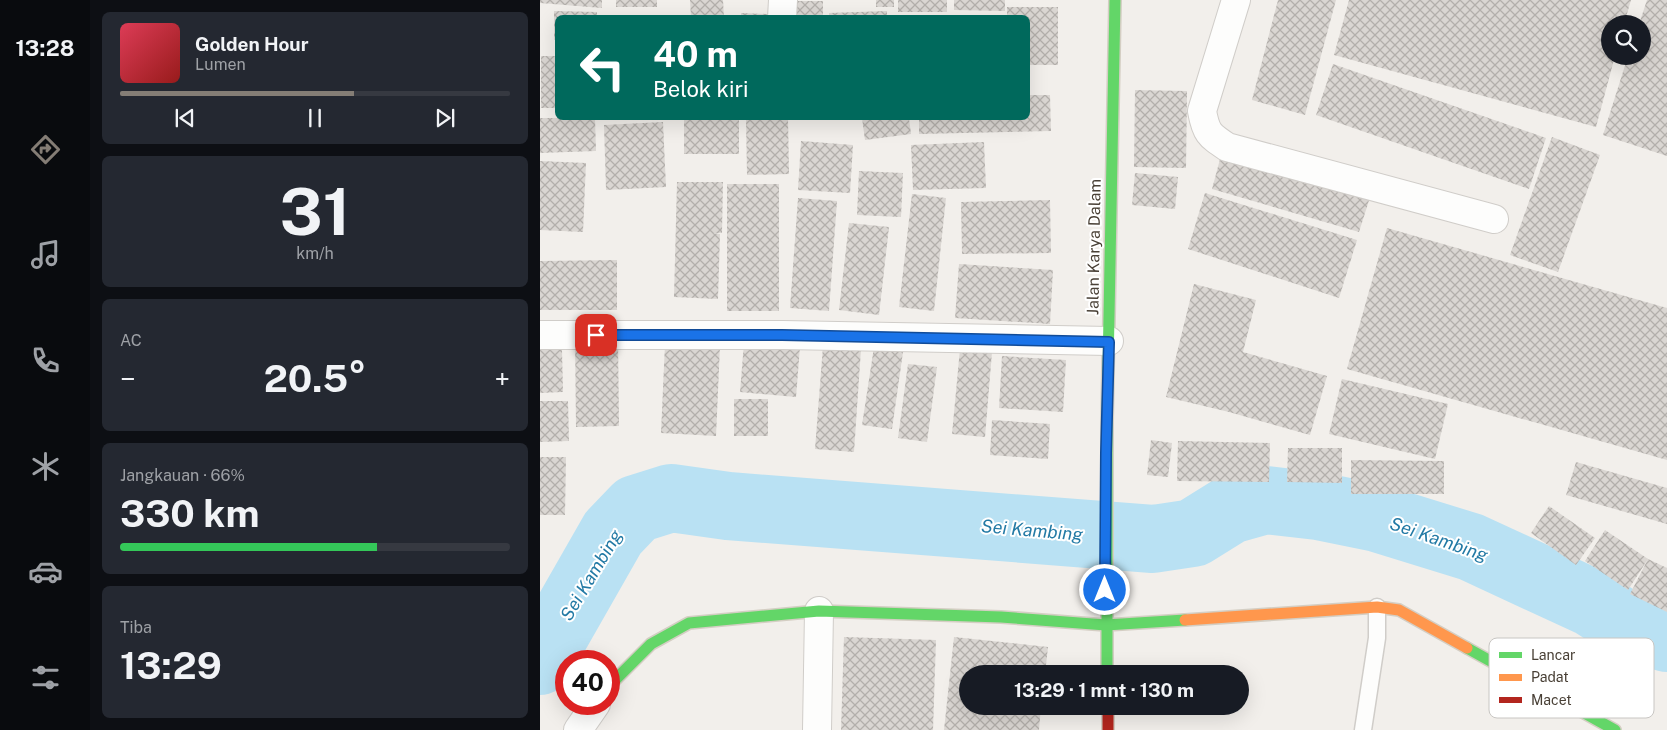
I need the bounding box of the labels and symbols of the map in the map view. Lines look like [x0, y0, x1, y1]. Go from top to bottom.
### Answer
street label: Jalan Karya Dalam [1083, 179, 1105, 315]
pin [575, 314, 617, 356]
water label: Sei Kambing [1387, 512, 1491, 566]
water label: Sei Kambing [980, 515, 1084, 545]
water label: Sei Kambing [556, 526, 626, 624]
position arrow [1078, 563, 1130, 615]
legend [1489, 638, 1654, 718]
text: Lancar [1531, 647, 1575, 663]
speed limit sign: 40 [555, 650, 620, 715]
text: Padat [1531, 669, 1569, 685]
text: Macet [1531, 692, 1572, 708]

